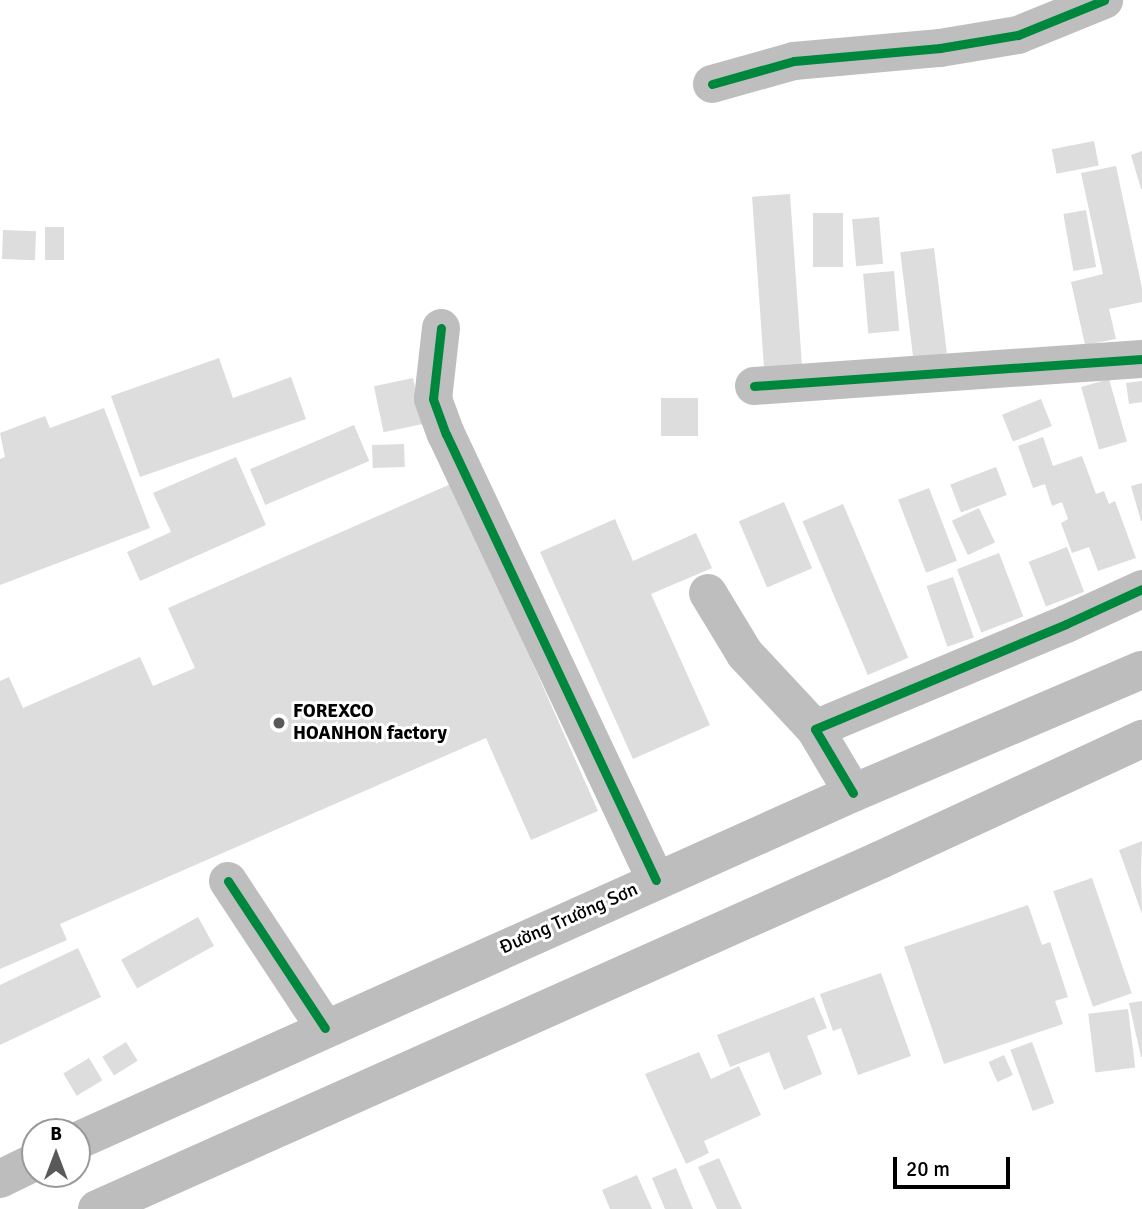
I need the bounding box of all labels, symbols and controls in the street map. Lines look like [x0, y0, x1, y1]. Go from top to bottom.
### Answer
place label: FOREXCO HOANHON factory [293, 701, 447, 745]
marker: FOREXCO HOANHON factory [271, 715, 287, 731]
street label: Đường Trường Sơn [496, 878, 642, 960]
north arrow [21, 1118, 91, 1188]
text: B [50, 1122, 62, 1146]
scale bar [897, 1142, 1014, 1186]
text: 20 m [906, 1156, 950, 1182]

